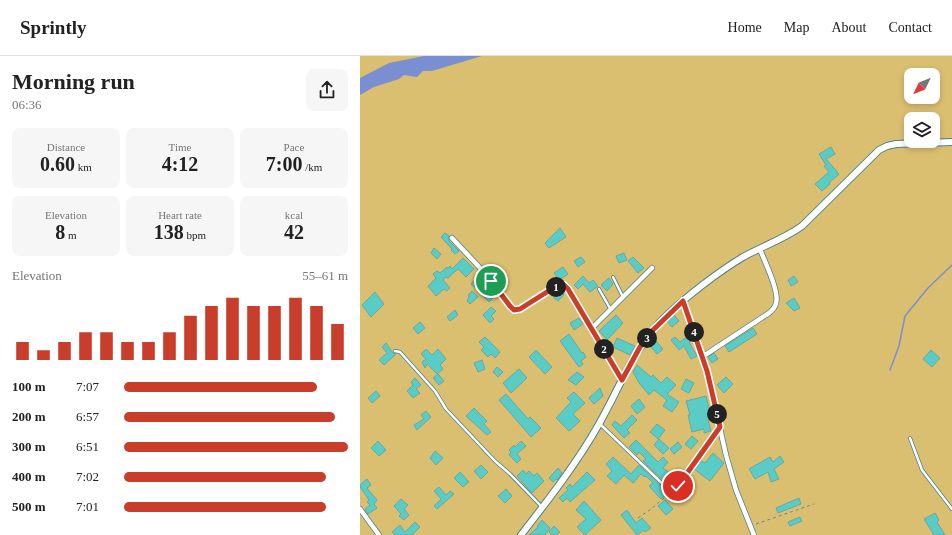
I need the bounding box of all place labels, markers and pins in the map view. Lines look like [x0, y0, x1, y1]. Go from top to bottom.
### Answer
pin [474, 264, 508, 298]
pin: 1 [546, 277, 566, 297]
pin: 4 [684, 322, 704, 342]
pin: 3 [637, 328, 657, 348]
pin: 2 [594, 339, 614, 359]
pin: 5 [707, 404, 727, 424]
pin [661, 469, 695, 503]

